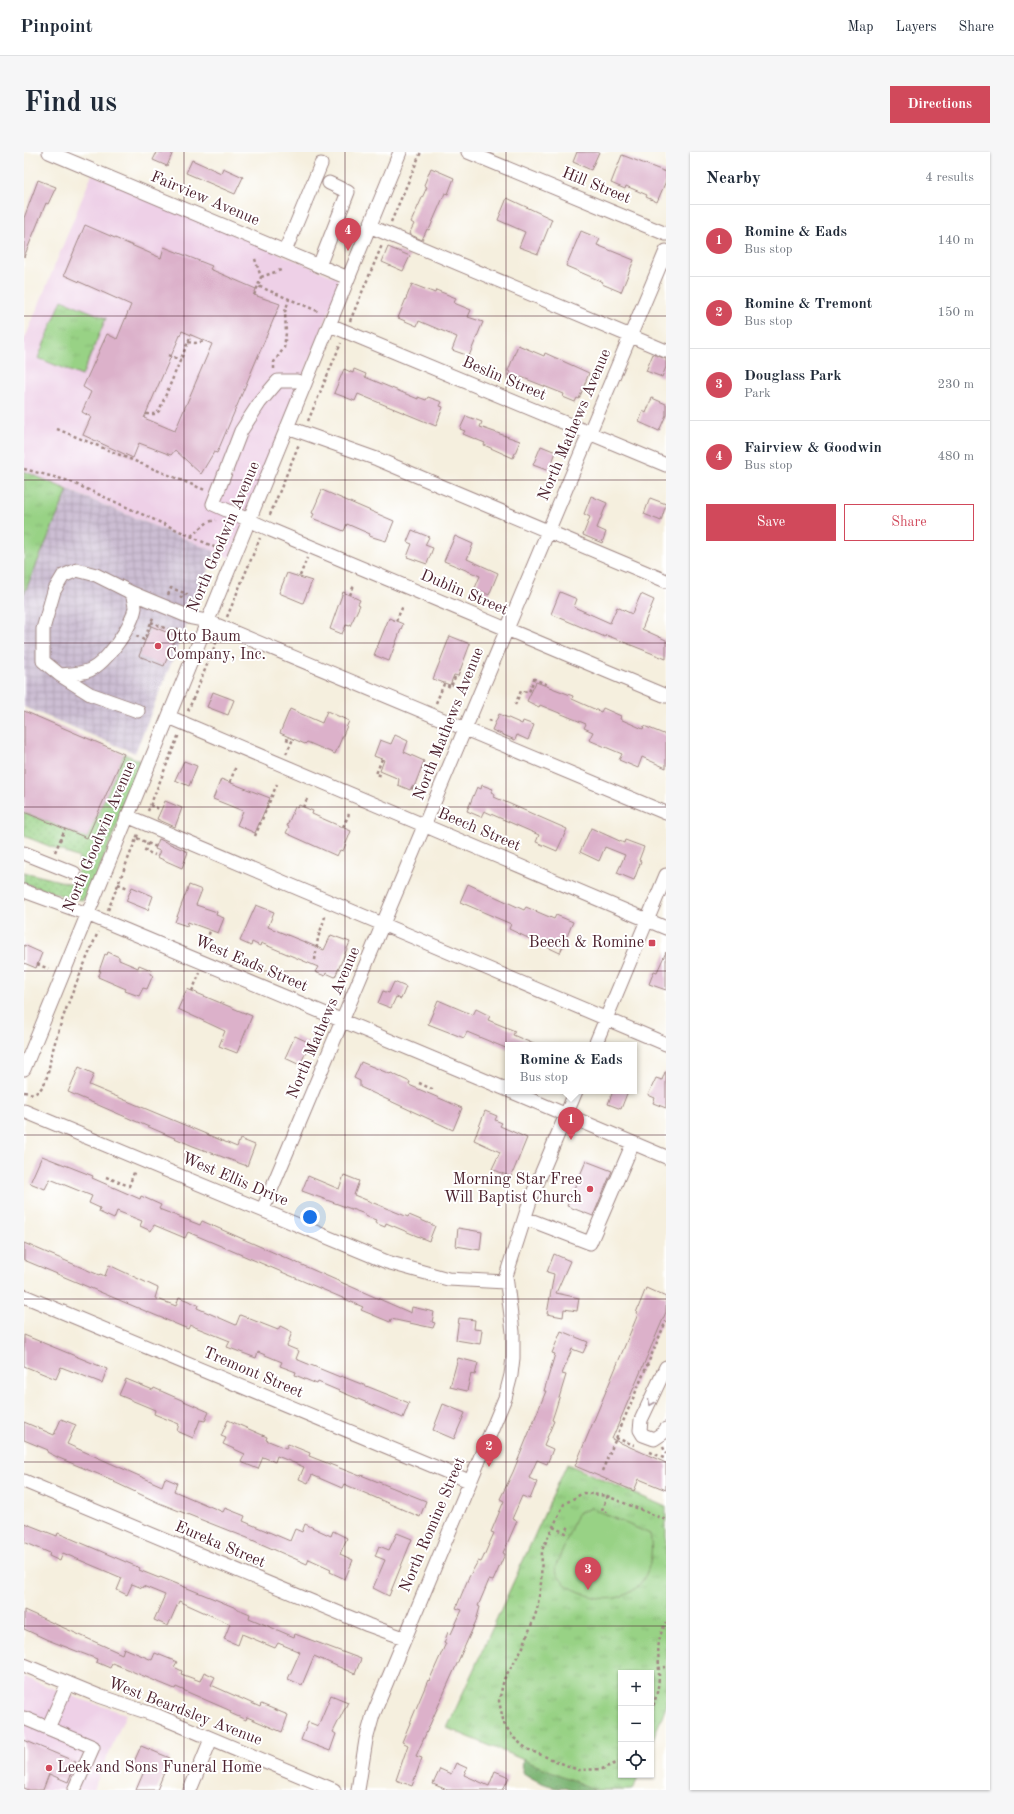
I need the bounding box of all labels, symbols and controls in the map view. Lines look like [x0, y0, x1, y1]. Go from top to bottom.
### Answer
text: Pinpoint [20, 18, 93, 37]
text: Map [848, 20, 874, 34]
text: Layers [896, 20, 937, 34]
text: Share [959, 20, 994, 34]
button: Directions [890, 86, 990, 123]
text: Find us [24, 90, 117, 118]
street label: Hill Street [559, 165, 633, 207]
street label: Fairview Avenue [148, 169, 262, 229]
text: Nearby [706, 170, 761, 187]
text: 4 results [925, 171, 974, 184]
pin: 4 [335, 218, 361, 251]
text: Romine & Eads [744, 225, 847, 240]
text: 1 [715, 234, 723, 247]
text: 140 m [937, 234, 974, 247]
text: Bus stop [744, 243, 793, 256]
text: Romine & Tremont [744, 297, 872, 312]
text: 2 [715, 306, 723, 319]
text: 150 m [937, 306, 974, 319]
text: Bus stop [744, 315, 793, 328]
street label: North Mathews Avenue [536, 347, 614, 503]
street label: Beslin Street [460, 354, 549, 404]
text: Douglass Park [744, 369, 842, 384]
text: 3 [715, 378, 723, 391]
text: 230 m [937, 378, 974, 391]
text: Park [744, 387, 771, 400]
text: Fairview & Goodwin [744, 441, 882, 456]
text: 4 [715, 450, 723, 463]
text: 480 m [937, 450, 974, 463]
street label: North Goodwin Avenue [185, 459, 263, 615]
text: Bus stop [744, 459, 793, 472]
button: Save [706, 504, 836, 541]
button: Share [844, 504, 974, 541]
street label: Dublin Street [418, 567, 510, 619]
place label: Otto Baum Company, Inc. [166, 629, 266, 663]
marker: Otto Baum Company, Inc. [153, 641, 163, 651]
street label: North Mathews Avenue [411, 645, 487, 803]
street label: North Goodwin Avenue [61, 759, 139, 915]
street label: Beech Street [435, 805, 523, 855]
street label: West Eads Street [192, 933, 310, 995]
place label: Beech & Romine [529, 935, 644, 951]
marker: Beech & Romine [647, 938, 657, 948]
street label: North Mathews Avenue [285, 945, 363, 1101]
popup [505, 1042, 637, 1094]
text: Romine & Eads [519, 1053, 623, 1068]
text: Bus stop [519, 1071, 568, 1084]
pin: 1 [558, 1107, 584, 1140]
street label: West Ellis Drive [179, 1150, 291, 1210]
place label: Morning Star Free Will Baptist Church [444, 1172, 582, 1206]
marker: Morning Star Free Will Baptist Church [585, 1184, 595, 1194]
your location [300, 1207, 320, 1227]
street label: Tremont Street [201, 1345, 306, 1401]
one-way arrow [647, 1400, 655, 1407]
pin: 2 [476, 1434, 502, 1467]
street label: North Romine Street [397, 1455, 469, 1595]
street label: Eureka Street [172, 1519, 268, 1571]
pin: 3 [575, 1557, 601, 1590]
map controls [618, 1670, 654, 1778]
button: + [618, 1670, 654, 1706]
street label: West Beardsley Avenue [106, 1675, 264, 1749]
button: − [618, 1706, 654, 1742]
button: locate [618, 1742, 654, 1778]
place label: Leek and Sons Funeral Home [57, 1760, 262, 1776]
marker: Leek and Sons Funeral Home [44, 1763, 54, 1773]

